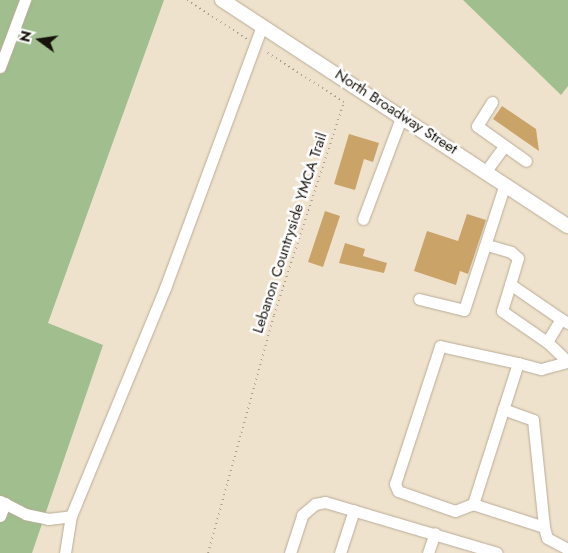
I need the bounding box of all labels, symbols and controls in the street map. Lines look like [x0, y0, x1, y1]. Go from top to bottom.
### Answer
north arrow [15, 15, 65, 65]
text: N [14, 29, 36, 44]
street label: North Broadway Street [331, 66, 461, 158]
street label: Lebanon Countryside YMCA Trail [249, 130, 331, 336]

